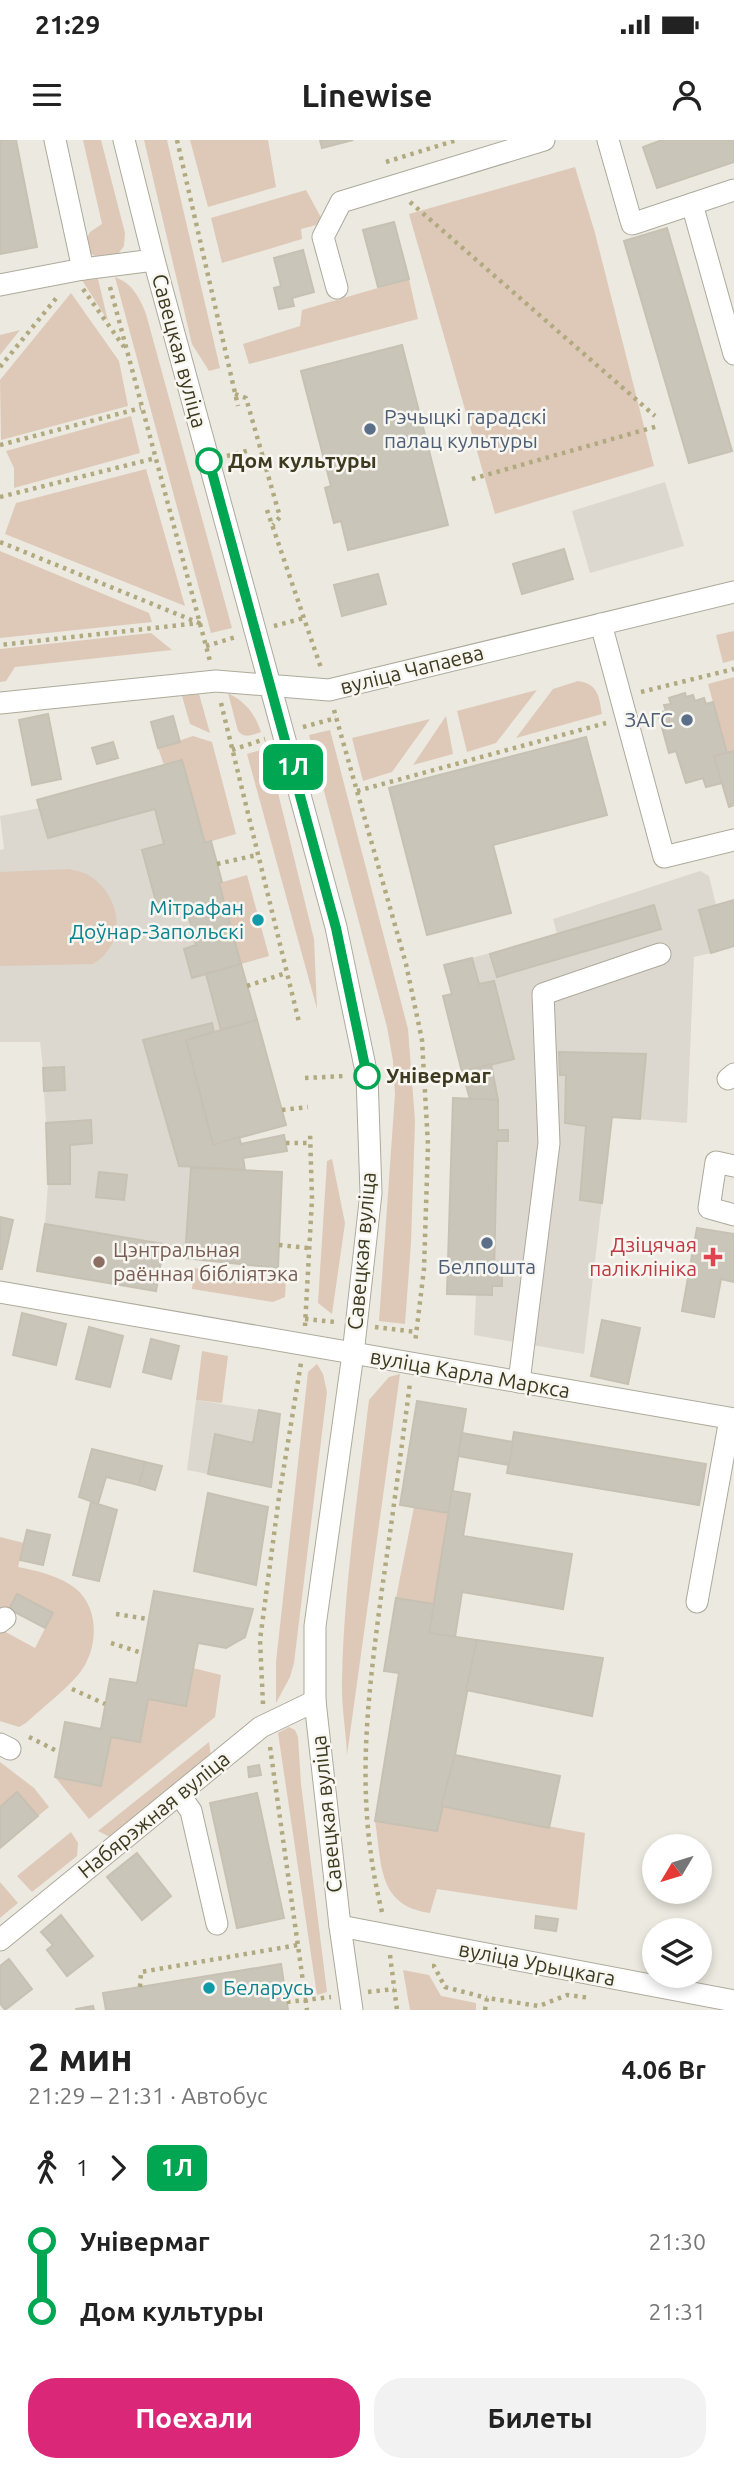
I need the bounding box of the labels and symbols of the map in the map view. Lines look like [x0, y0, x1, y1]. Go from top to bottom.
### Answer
street label: Савецкая вуліца [148, 271, 212, 430]
place label: Рэчыцкі гарадскі палац культуры [384, 404, 547, 452]
marker: Рэчыцкі гарадскі палац культуры [362, 421, 378, 437]
marker: Дом культуры [196, 448, 222, 474]
place label: Дом культуры [228, 448, 377, 472]
street label: вуліца Чапаева [337, 640, 486, 698]
place label: ЗАГС [625, 707, 673, 731]
marker: ЗАГС [679, 712, 695, 728]
line badge: 1Л [262, 744, 324, 790]
place label: Мітрафан Доўнар-Запольскі [69, 895, 244, 943]
marker: Мітрафан Доўнар-Запольскі [250, 912, 266, 928]
marker: Універмаг [354, 1063, 380, 1089]
place label: Універмаг [386, 1063, 491, 1087]
street label: Савецкая вуліца [342, 1171, 380, 1331]
place label: Дзіцячая паліклініка [589, 1232, 697, 1280]
marker: Белпошта [479, 1235, 495, 1251]
place label: Цэнтральная раённая бібліятэка [113, 1237, 299, 1285]
marker: Дзіцячая паліклініка [703, 1247, 723, 1267]
marker: Цэнтральная раённая бібліятэка [91, 1254, 107, 1270]
place label: Белпошта [438, 1254, 536, 1278]
street label: вуліца Карла Маркса [368, 1344, 572, 1402]
street label: Савецкая вуліца [306, 1734, 346, 1894]
street label: Набярэжная вуліца [73, 1746, 234, 1883]
north arrow [642, 1834, 712, 1904]
street label: вуліца Урыцкага [457, 1936, 618, 1990]
place label: Беларусь [223, 1975, 314, 1999]
marker: Беларусь [201, 1980, 217, 1996]

